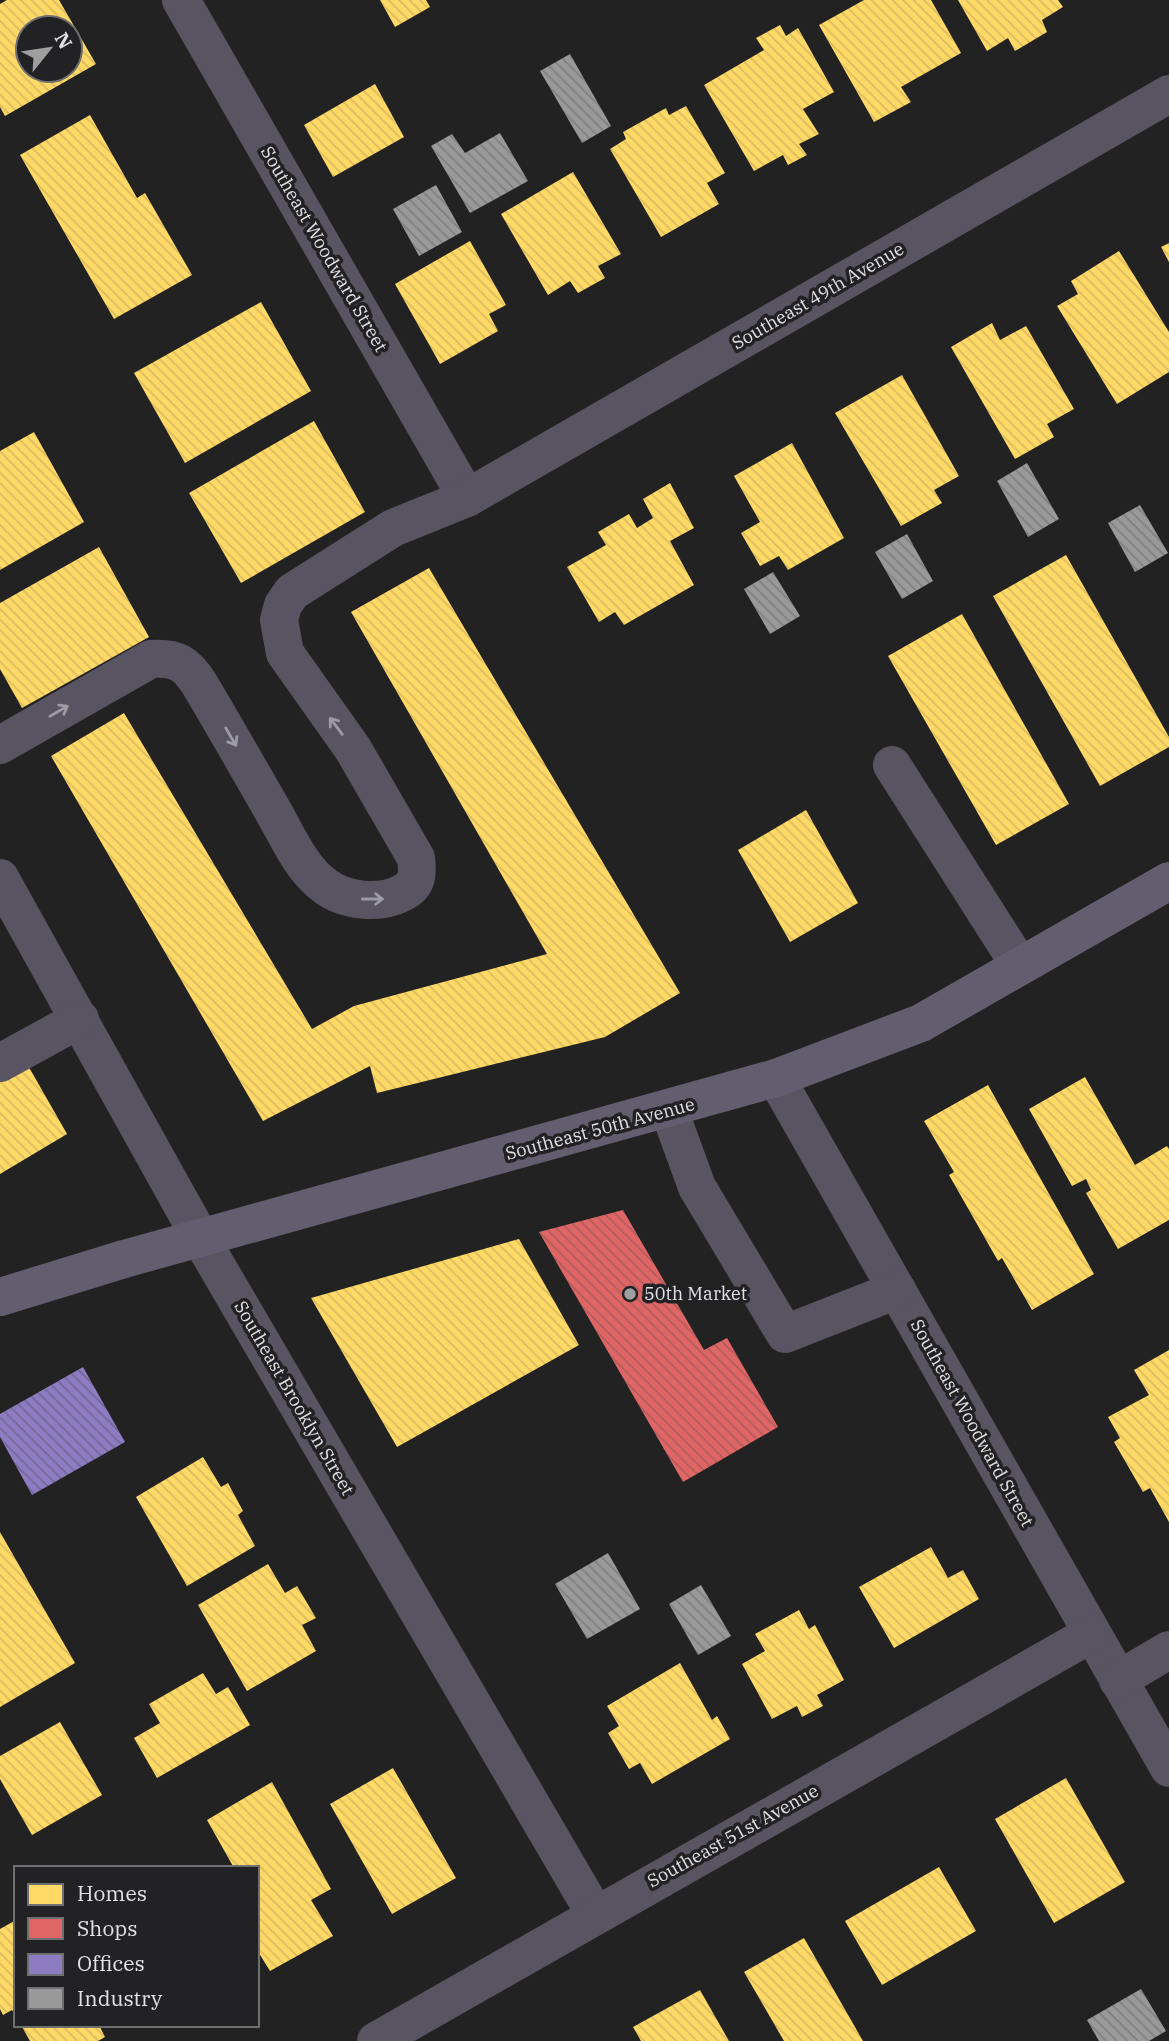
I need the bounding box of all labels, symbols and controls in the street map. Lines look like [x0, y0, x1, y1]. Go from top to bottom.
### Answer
north arrow [14, 14, 84, 84]
text: N [50, 28, 78, 53]
street label: Southeast Woodward Street [256, 142, 393, 356]
street label: Southeast 49th Avenue [728, 237, 908, 354]
one-way arrow [49, 704, 69, 718]
one-way arrow [329, 717, 343, 736]
one-way arrow [224, 727, 238, 747]
one-way arrow [361, 892, 384, 906]
street label: Southeast 50th Avenue [503, 1092, 697, 1165]
place label: 50th Market [644, 1282, 747, 1305]
marker: 50th Market [622, 1286, 638, 1302]
street label: Southeast Brooklyn Street [229, 1296, 360, 1499]
street label: Southeast Woodward Street [906, 1315, 1039, 1531]
street label: Southeast 51st Avenue [643, 1779, 822, 1892]
legend [14, 1866, 259, 2027]
text: Homes [77, 1879, 147, 1907]
text: Shops [77, 1914, 137, 1942]
text: Offices [77, 1949, 145, 1977]
text: Industry [77, 1984, 163, 2012]

